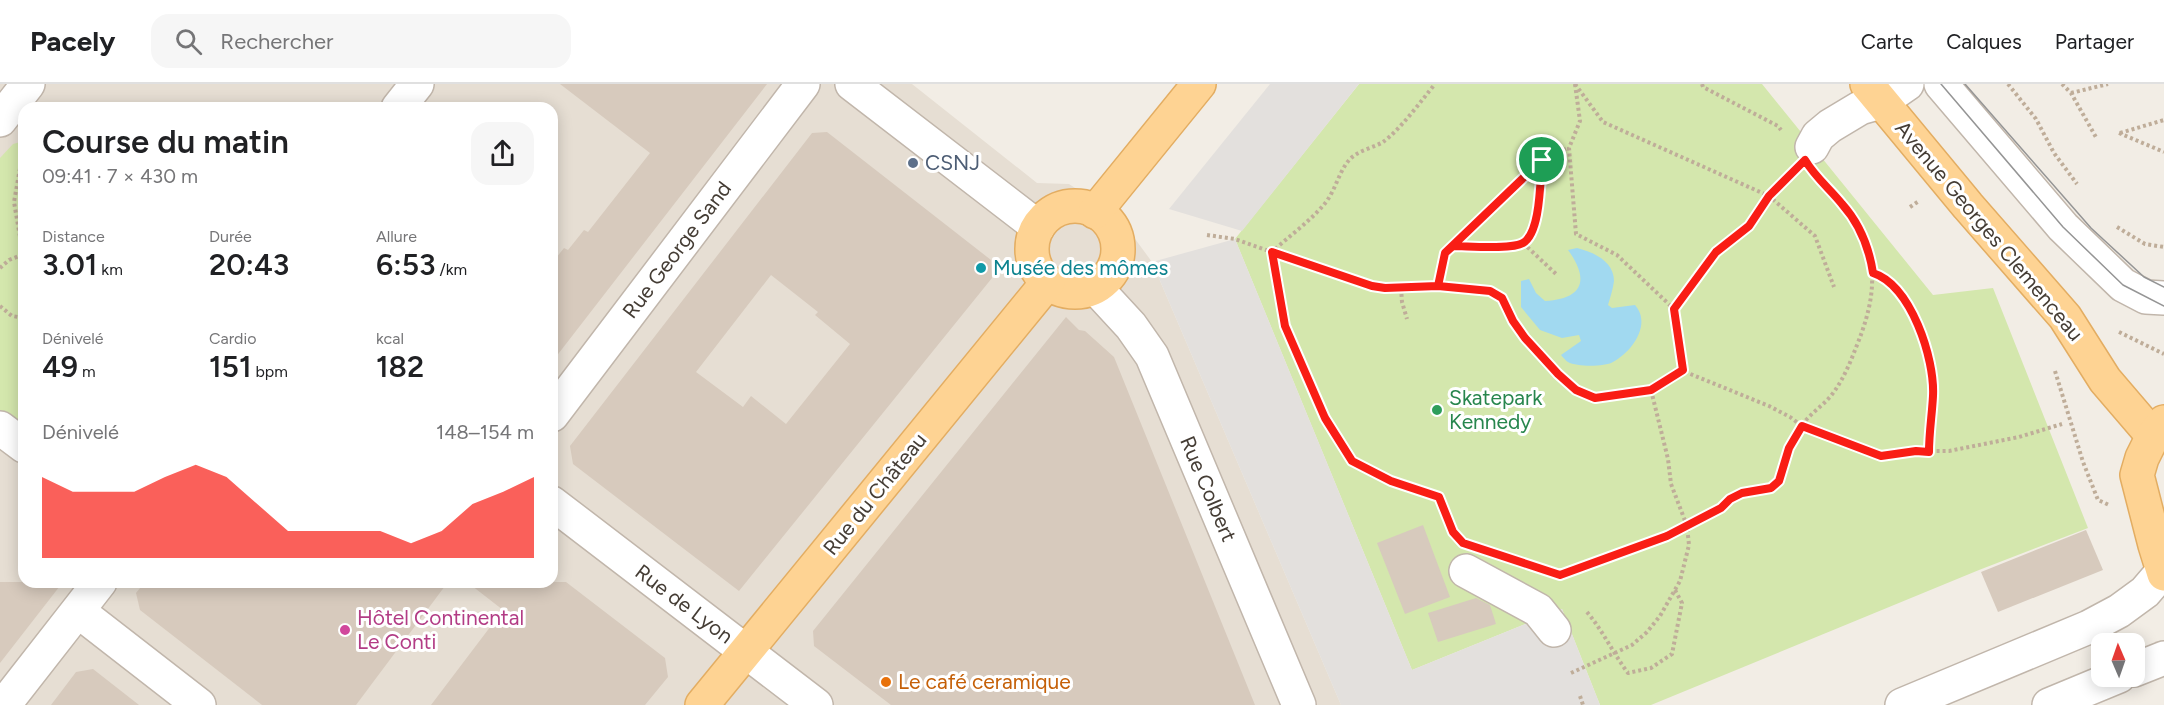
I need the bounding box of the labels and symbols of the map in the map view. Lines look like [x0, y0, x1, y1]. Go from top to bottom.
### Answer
street label: Avenue Georges Clemenceau [1890, 116, 2089, 346]
pin [1516, 134, 1567, 185]
place label: CSNJ [925, 150, 980, 175]
marker: CSNJ [906, 156, 920, 170]
street label: Rue George Sand [617, 176, 736, 323]
place label: Musée des mômes [993, 255, 1168, 280]
marker: Musée des mômes [974, 261, 988, 275]
place label: Skatepark Kennedy [1449, 385, 1543, 434]
marker: Skatepark Kennedy [1430, 403, 1444, 417]
street label: Rue du Château [818, 428, 932, 560]
street label: Rue Colbert [1175, 432, 1242, 545]
street label: Rue de Lyon [630, 559, 738, 648]
place label: Hôtel Continental Le Conti [357, 605, 524, 654]
marker: Hôtel Continental Le Conti [338, 623, 352, 637]
north arrow [2091, 633, 2145, 687]
place label: Le café ceramique [898, 669, 1071, 694]
marker: Le café ceramique [879, 675, 893, 689]

